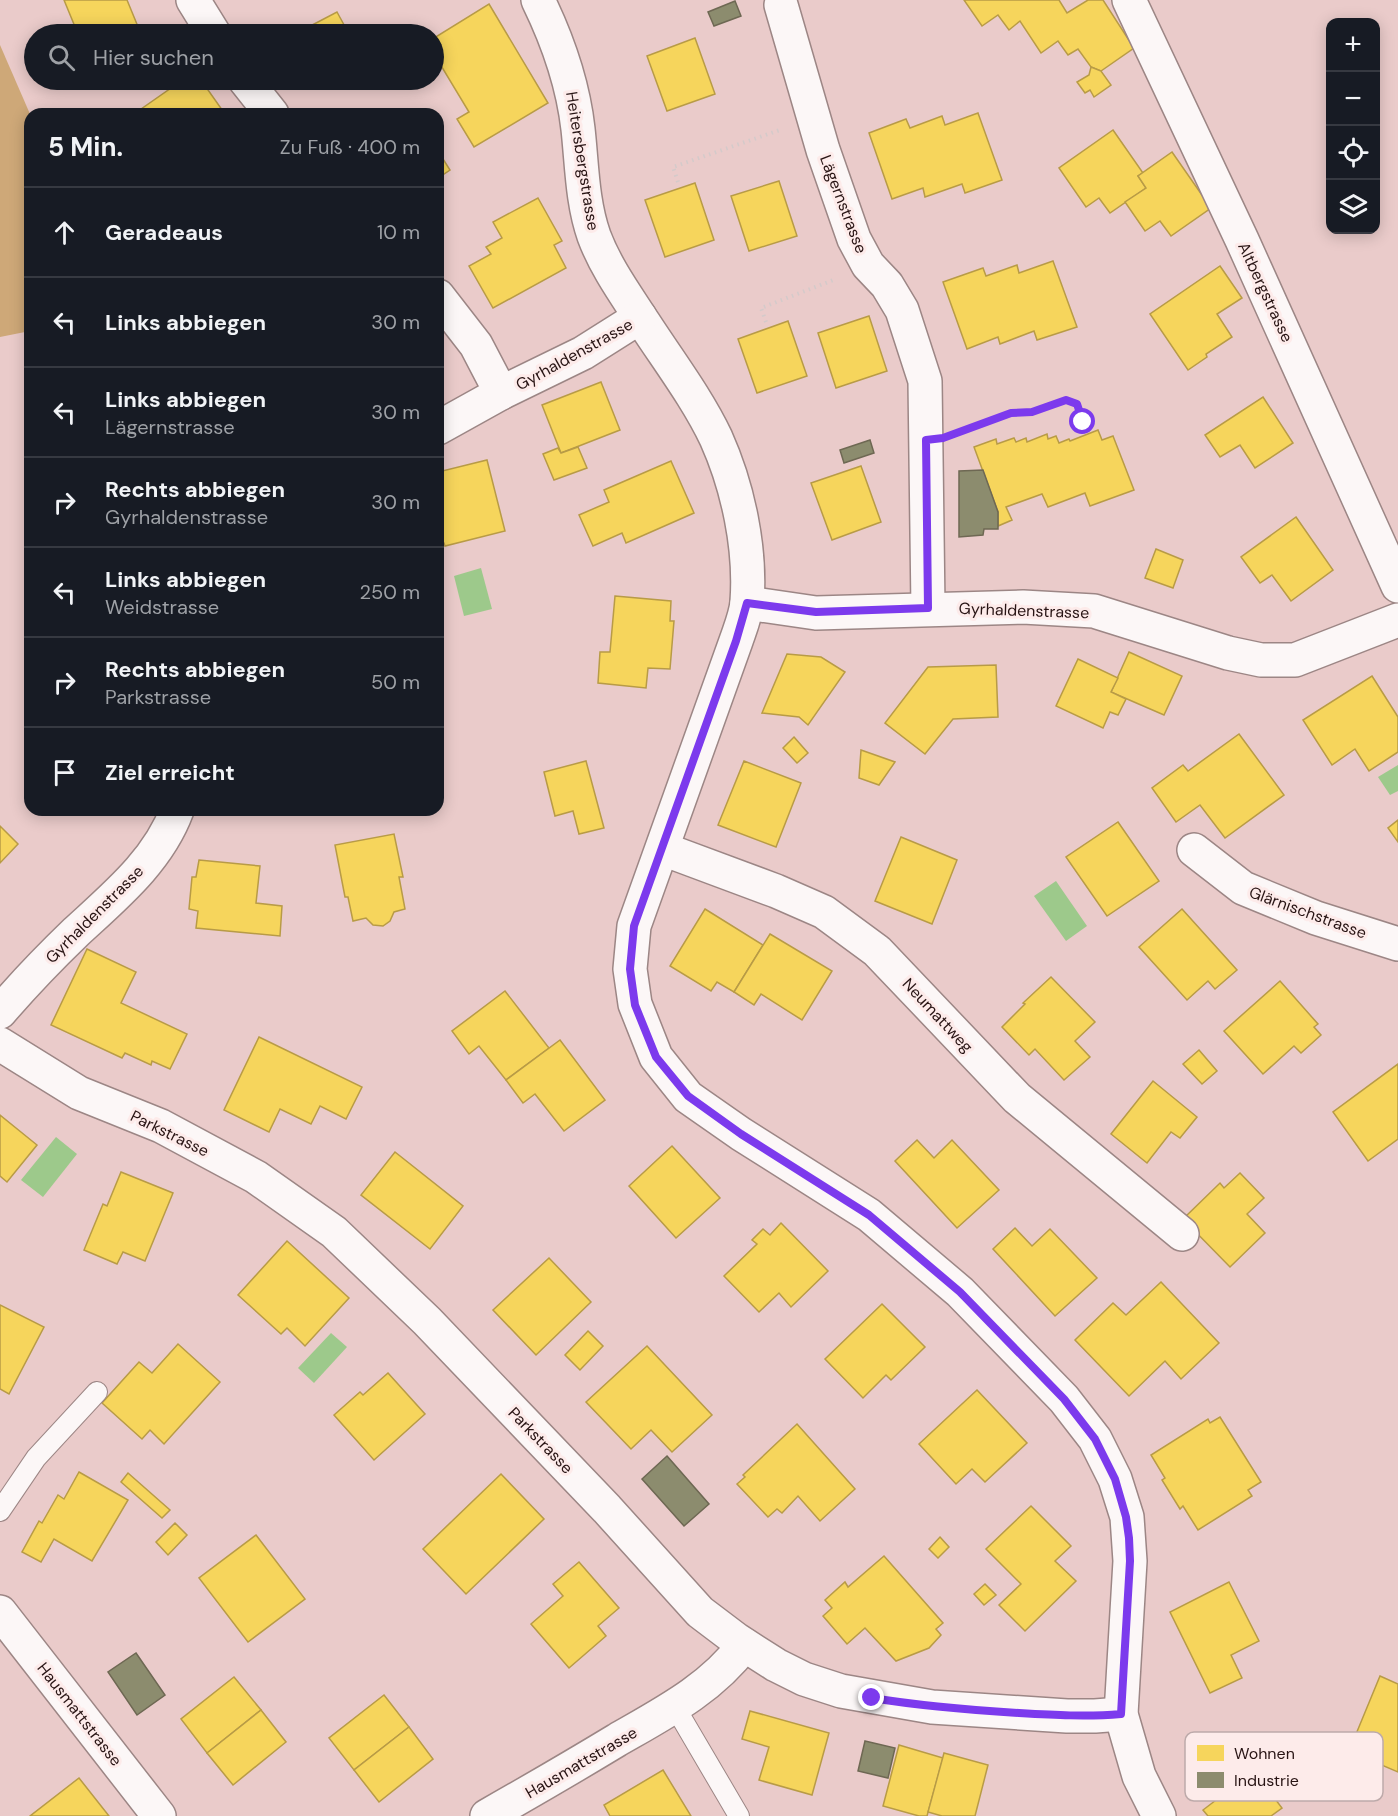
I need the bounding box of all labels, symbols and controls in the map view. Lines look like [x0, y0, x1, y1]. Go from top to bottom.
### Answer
map controls [1326, 18, 1380, 234]
button: + [1326, 18, 1380, 72]
search box [24, 24, 444, 90]
icon: search [45, 41, 78, 74]
text: Hier suchen [93, 43, 214, 72]
button: − [1326, 72, 1380, 126]
street label: Heitersbergstrasse [561, 90, 604, 232]
button: locate [1326, 126, 1380, 180]
text: 5 Min. [48, 130, 123, 164]
text: Zu Fuß · 400 m [280, 134, 420, 160]
street label: Lägernstrasse [815, 152, 872, 256]
button: layers [1326, 180, 1380, 234]
icon: ahead [48, 216, 81, 249]
text: Geradeaus [105, 218, 223, 247]
text: 10 m [377, 219, 420, 245]
street label: Altbergstrasse [1233, 239, 1298, 346]
icon: left [48, 306, 81, 339]
text: Links abbiegen [105, 308, 266, 337]
text: 30 m [371, 309, 420, 335]
street label: Gyrhaldenstrasse [512, 314, 636, 395]
text: Links abbiegen [105, 385, 266, 414]
icon: left [48, 396, 81, 429]
text: 30 m [371, 399, 420, 425]
route start [1069, 408, 1095, 434]
text: Lägernstrasse [105, 414, 235, 440]
text: Rechts abbiegen [105, 475, 285, 504]
icon: right [48, 486, 81, 519]
text: 30 m [371, 489, 420, 515]
text: Gyrhaldenstrasse [105, 504, 268, 530]
text: Links abbiegen [105, 565, 266, 594]
icon: left [48, 576, 81, 609]
text: 250 m [359, 579, 420, 605]
text: Weidstrasse [105, 594, 219, 620]
street label: Gyrhaldenstrasse [958, 598, 1090, 623]
text: Rechts abbiegen [105, 655, 285, 684]
icon: right [48, 666, 81, 699]
text: 50 m [371, 669, 420, 695]
text: Parkstrasse [105, 684, 211, 710]
icon: arrive [48, 756, 81, 789]
text: Ziel erreicht [105, 758, 235, 787]
street label: Gyrhaldenstrasse [41, 861, 148, 968]
street label: Glärnischstrasse [1246, 881, 1369, 943]
street label: Neumattweg [898, 974, 978, 1057]
street label: Parkstrasse [127, 1105, 213, 1161]
street label: Parkstrasse [504, 1403, 578, 1478]
street label: Hausmattstrasse [33, 1658, 127, 1770]
route end [858, 1684, 884, 1710]
street label: Hausmattstrasse [522, 1722, 641, 1803]
legend [1185, 1732, 1383, 1801]
text: Wohnen [1234, 1743, 1295, 1764]
text: Industrie [1234, 1770, 1299, 1791]

